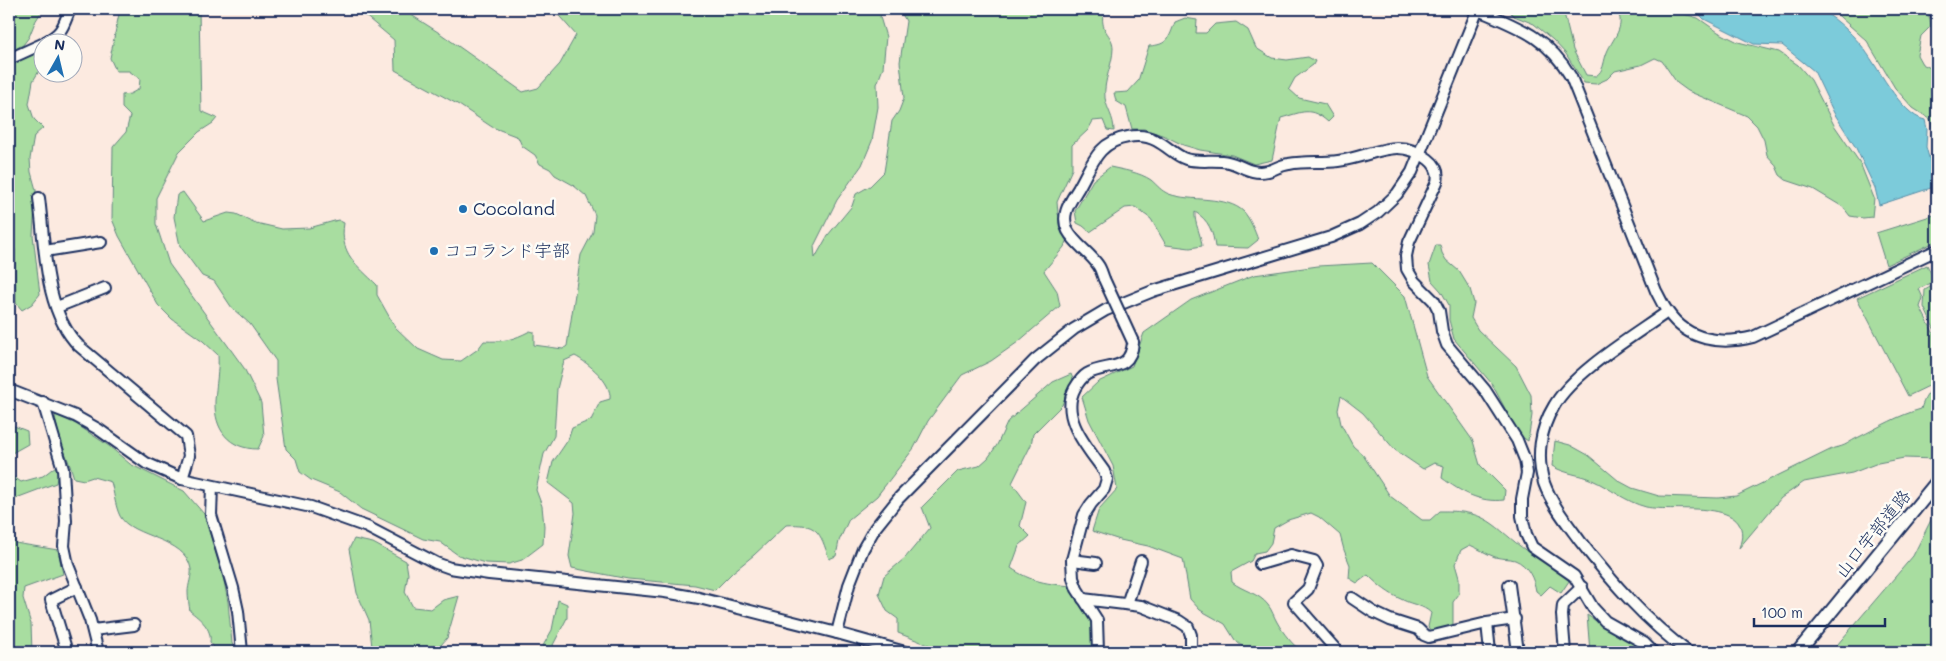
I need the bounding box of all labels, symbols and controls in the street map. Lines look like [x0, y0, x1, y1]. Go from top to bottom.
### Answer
north arrow [32, 32, 82, 82]
text: N [53, 34, 66, 55]
place label: Cocoland [473, 196, 555, 220]
marker: Cocoland [457, 203, 469, 215]
place label: ココランド宇部 [444, 238, 570, 262]
marker: ココランド宇部 [428, 245, 440, 257]
street label: 山口宇部道路 [1829, 484, 1916, 583]
scale bar [1754, 596, 1885, 628]
text: 100 m [1761, 602, 1803, 622]

